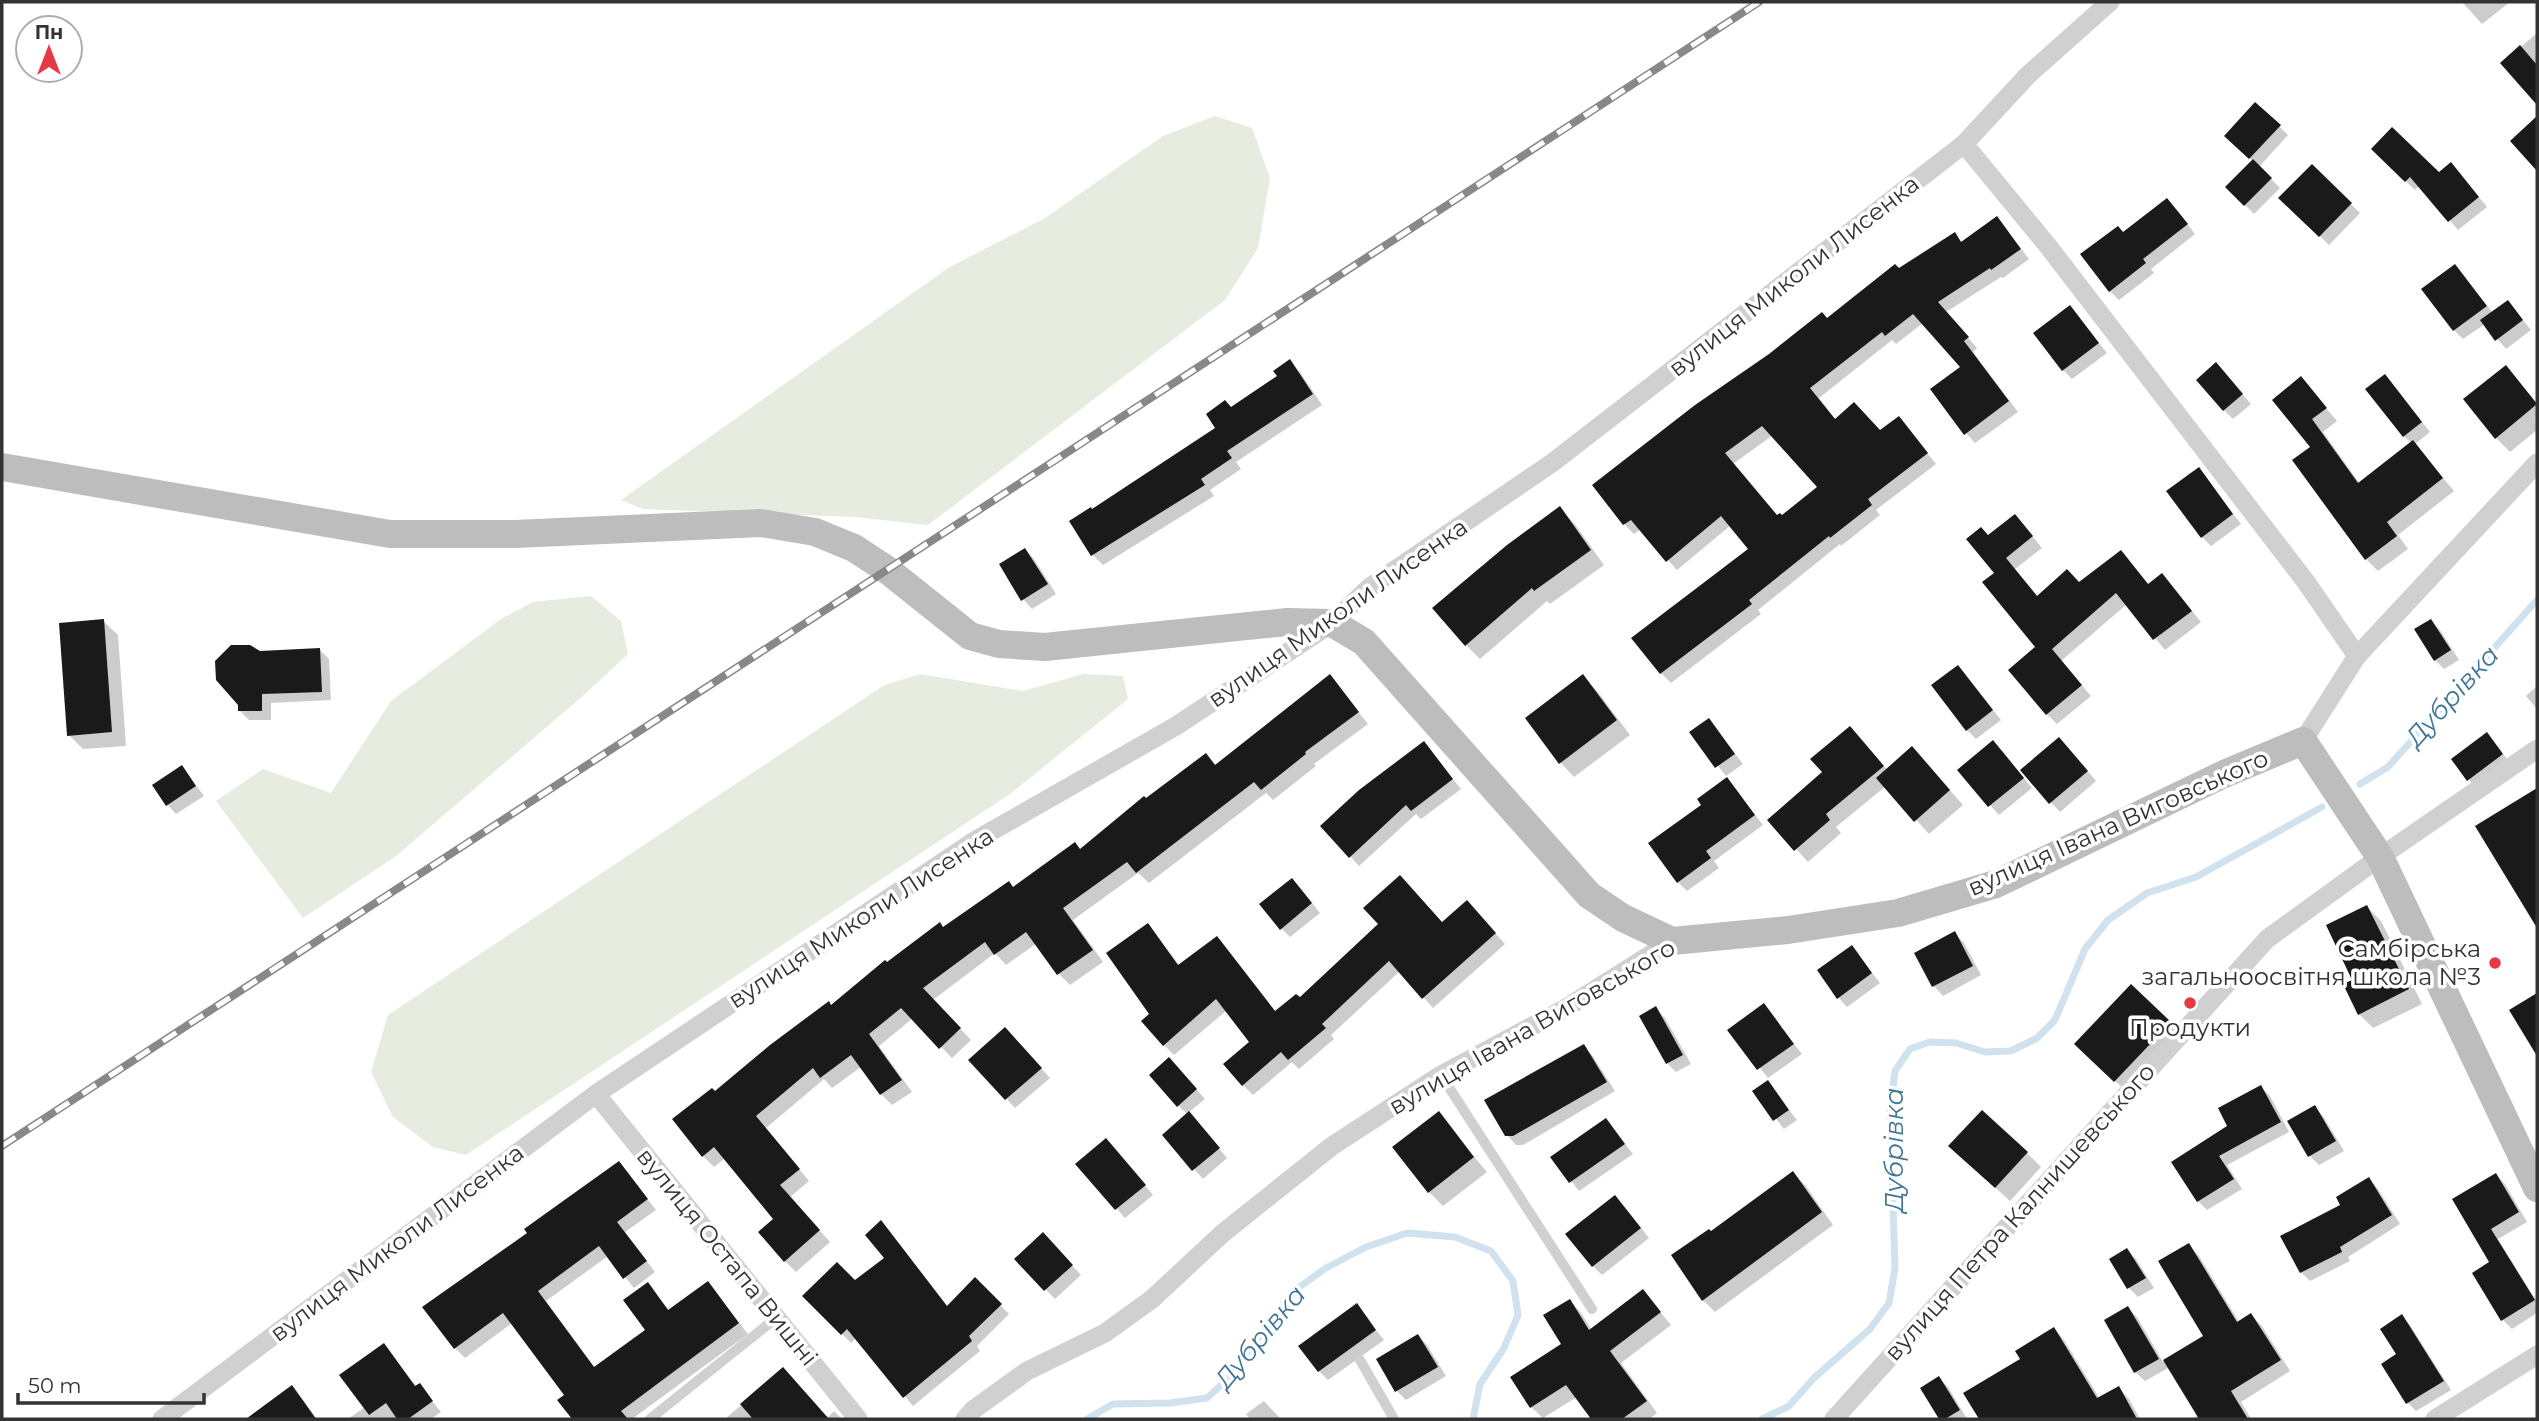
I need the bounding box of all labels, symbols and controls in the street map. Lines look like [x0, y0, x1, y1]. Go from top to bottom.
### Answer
north arrow [14, 14, 84, 84]
text: Пн [35, 21, 63, 44]
street label: вулиця Миколи Лисенка [1663, 169, 1925, 382]
street label: вулиця Миколи Лисенка [1202, 512, 1473, 713]
water label: Дубрівка [2397, 639, 2506, 755]
street label: вулиця Івана Виговського [1963, 743, 2273, 902]
street label: вулиця Миколи Лисенка [723, 821, 999, 1014]
street label: вулиця Івана Виговського [1383, 933, 1680, 1121]
place label: Самбірська загальноосвітня школа №3 [2142, 934, 2481, 991]
marker: Самбірська загальноосвітня школа №3 [2487, 955, 2503, 971]
marker: Продукти [2182, 995, 2198, 1011]
place label: Продукти [2129, 1013, 2251, 1042]
street label: вулиця Петра Калнишевського [1878, 1057, 2161, 1366]
water label: Дубрівка [1878, 1088, 1910, 1214]
street label: вулиця Миколи Лисенка [264, 1138, 529, 1347]
street label: вулиця Остапа Вишні [631, 1142, 824, 1371]
water label: Дубрівка [1206, 1279, 1312, 1397]
scale bar [18, 1362, 203, 1406]
text: 50 m [28, 1373, 82, 1398]

